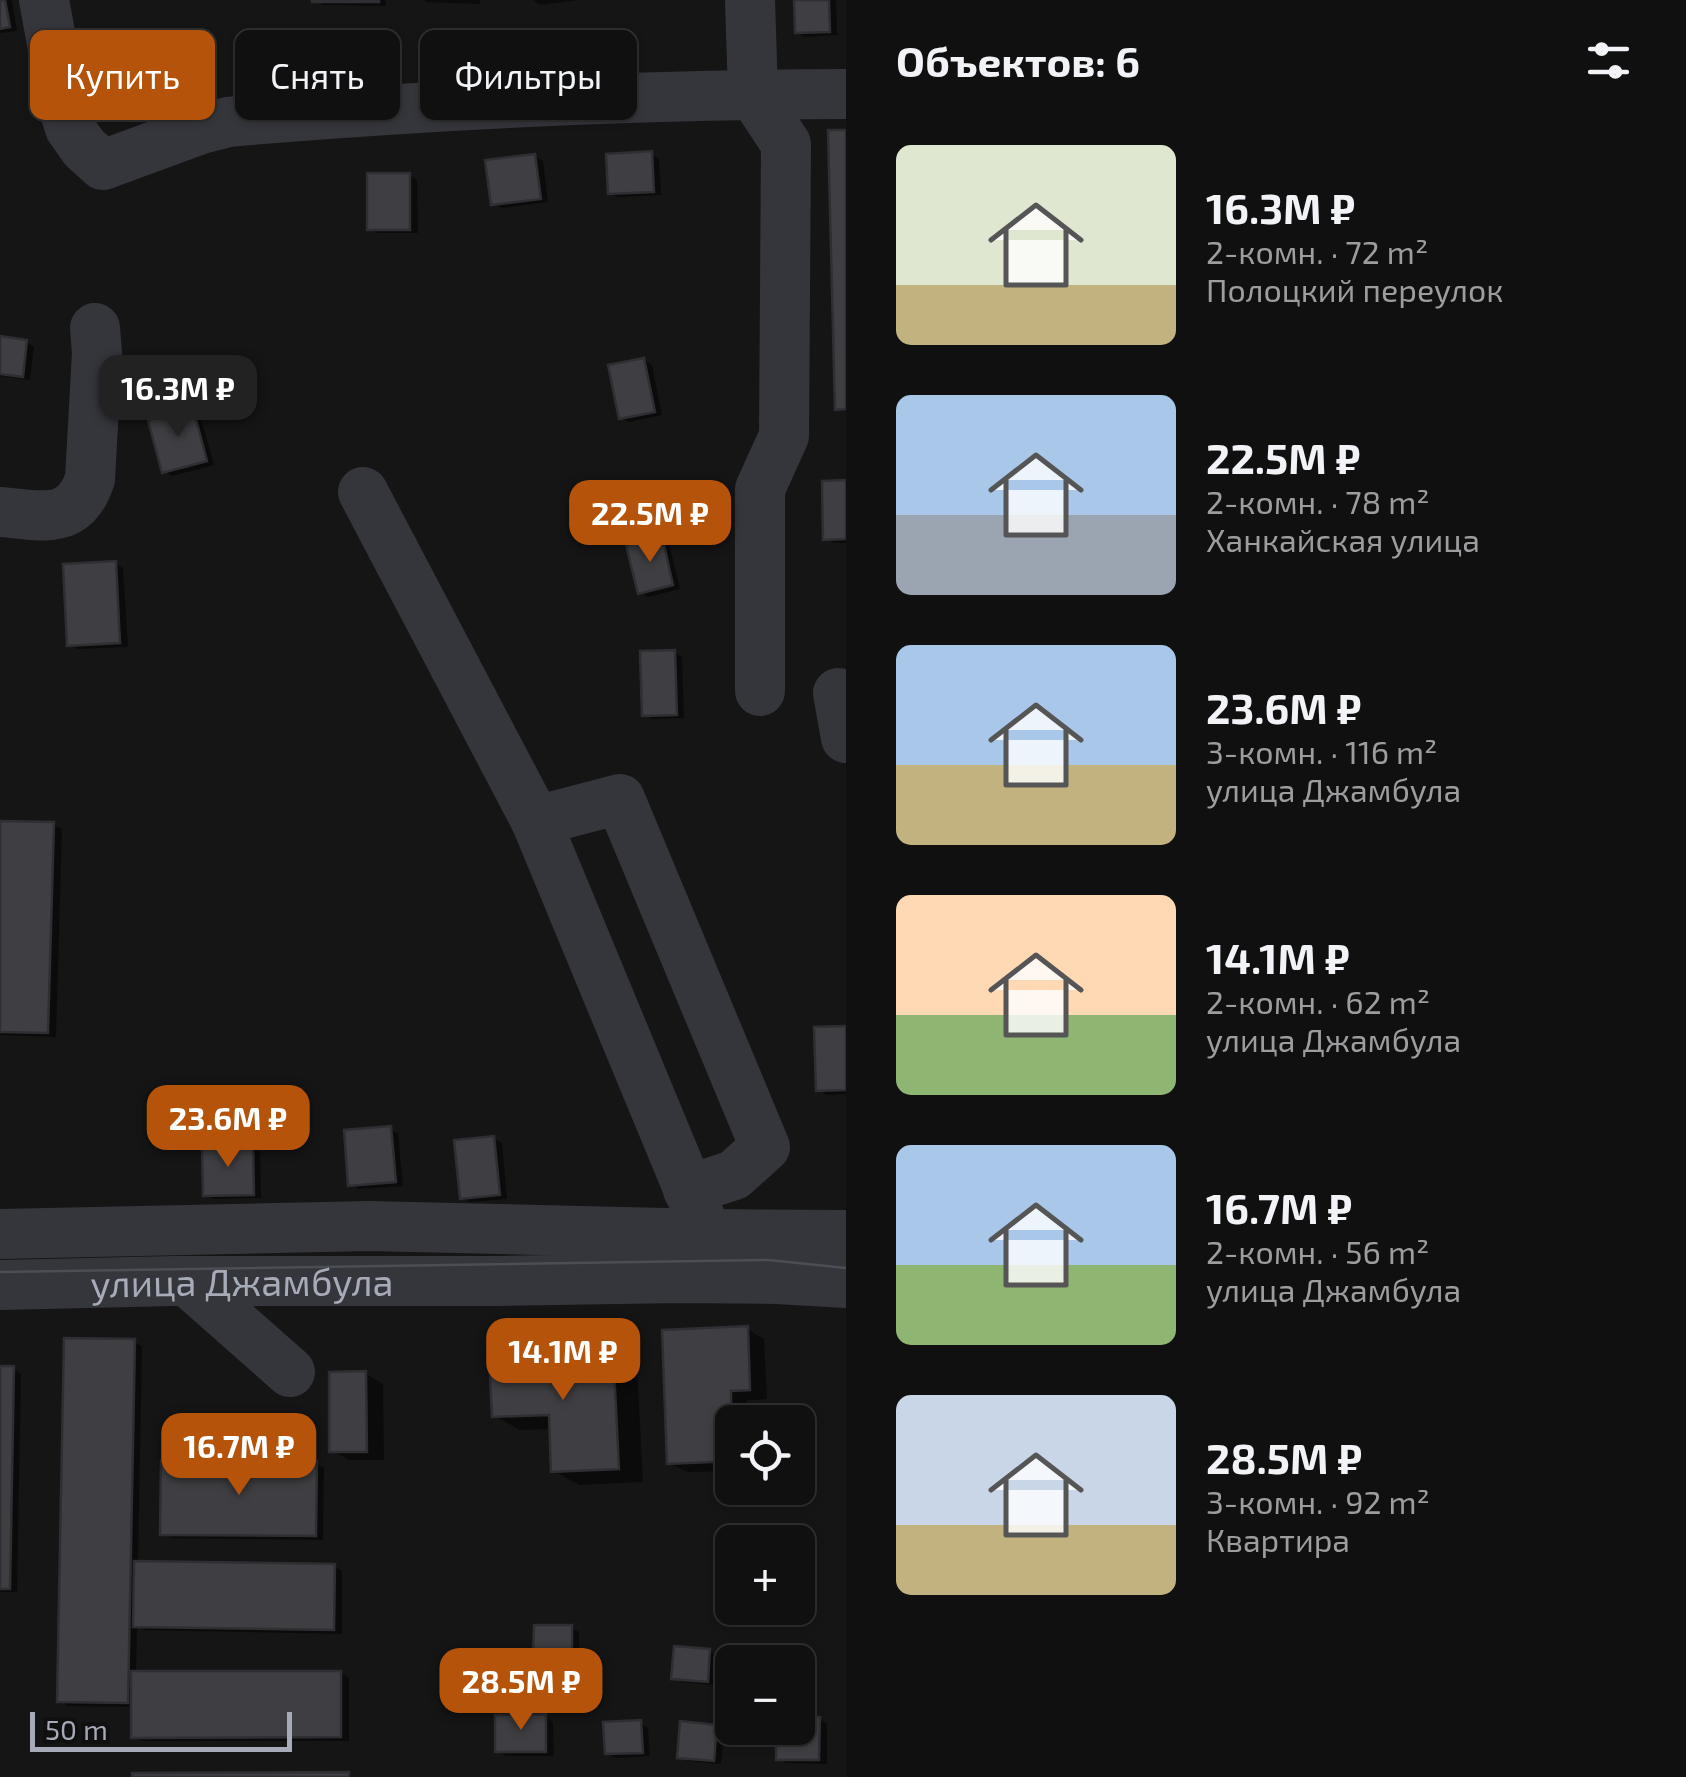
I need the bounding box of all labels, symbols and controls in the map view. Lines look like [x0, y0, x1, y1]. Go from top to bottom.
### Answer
chip: Купить [30, 30, 215, 120]
chip: Снять [235, 30, 400, 120]
chip: Фильтры [420, 30, 637, 120]
icon: filters [1581, 33, 1636, 88]
text: Объектов: 6 [896, 35, 1140, 85]
text: 16.3M ₽ [1206, 182, 1355, 232]
icon: home [976, 185, 1096, 305]
text: 2-комн. · 72 m² [1206, 232, 1428, 270]
text: Полоцкий переулок [1206, 270, 1503, 308]
pin: 16.3M ₽ [86, 355, 270, 440]
text: 16.3M ₽ [121, 368, 235, 406]
text: 22.5M ₽ [1206, 432, 1361, 482]
icon: home [976, 435, 1096, 555]
pin: 22.5M ₽ [558, 480, 742, 565]
text: 2-комн. · 78 m² [1206, 482, 1430, 520]
text: 22.5M ₽ [591, 493, 709, 531]
text: Ханкайская улица [1206, 520, 1480, 558]
text: 23.6M ₽ [1206, 682, 1362, 732]
icon: home [976, 685, 1096, 805]
text: 3-комн. · 116 m² [1206, 732, 1437, 770]
text: улица Джамбула [1206, 770, 1461, 808]
text: 14.1M ₽ [1206, 932, 1350, 982]
icon: home [976, 935, 1096, 1055]
text: 2-комн. · 62 m² [1206, 982, 1430, 1020]
text: улица Джамбула [1206, 1020, 1461, 1058]
pin: 23.6M ₽ [136, 1085, 320, 1170]
text: 23.6M ₽ [169, 1098, 287, 1136]
text: 16.7M ₽ [1206, 1182, 1352, 1232]
icon: home [976, 1185, 1096, 1305]
text: 2-комн. · 56 m² [1206, 1232, 1429, 1270]
street label: улица Джамбула [90, 1258, 394, 1306]
text: улица Джамбула [1206, 1270, 1461, 1308]
pin: 14.1M ₽ [471, 1318, 655, 1403]
text: 14.1M ₽ [508, 1331, 618, 1369]
map controls [715, 1405, 815, 1745]
button: locate [715, 1405, 815, 1505]
pin: 16.7M ₽ [147, 1413, 331, 1498]
text: 16.7M ₽ [183, 1426, 295, 1464]
text: 28.5M ₽ [1206, 1432, 1362, 1482]
icon: home [976, 1435, 1096, 1555]
text: 3-комн. · 92 m² [1206, 1482, 1430, 1520]
text: Квартира [1206, 1520, 1350, 1558]
button: + [715, 1525, 815, 1625]
button: − [715, 1645, 815, 1745]
pin: 28.5M ₽ [429, 1648, 613, 1733]
text: 28.5M ₽ [461, 1661, 581, 1699]
scale bar [30, 1707, 292, 1752]
text: 50 m [45, 1712, 108, 1746]

